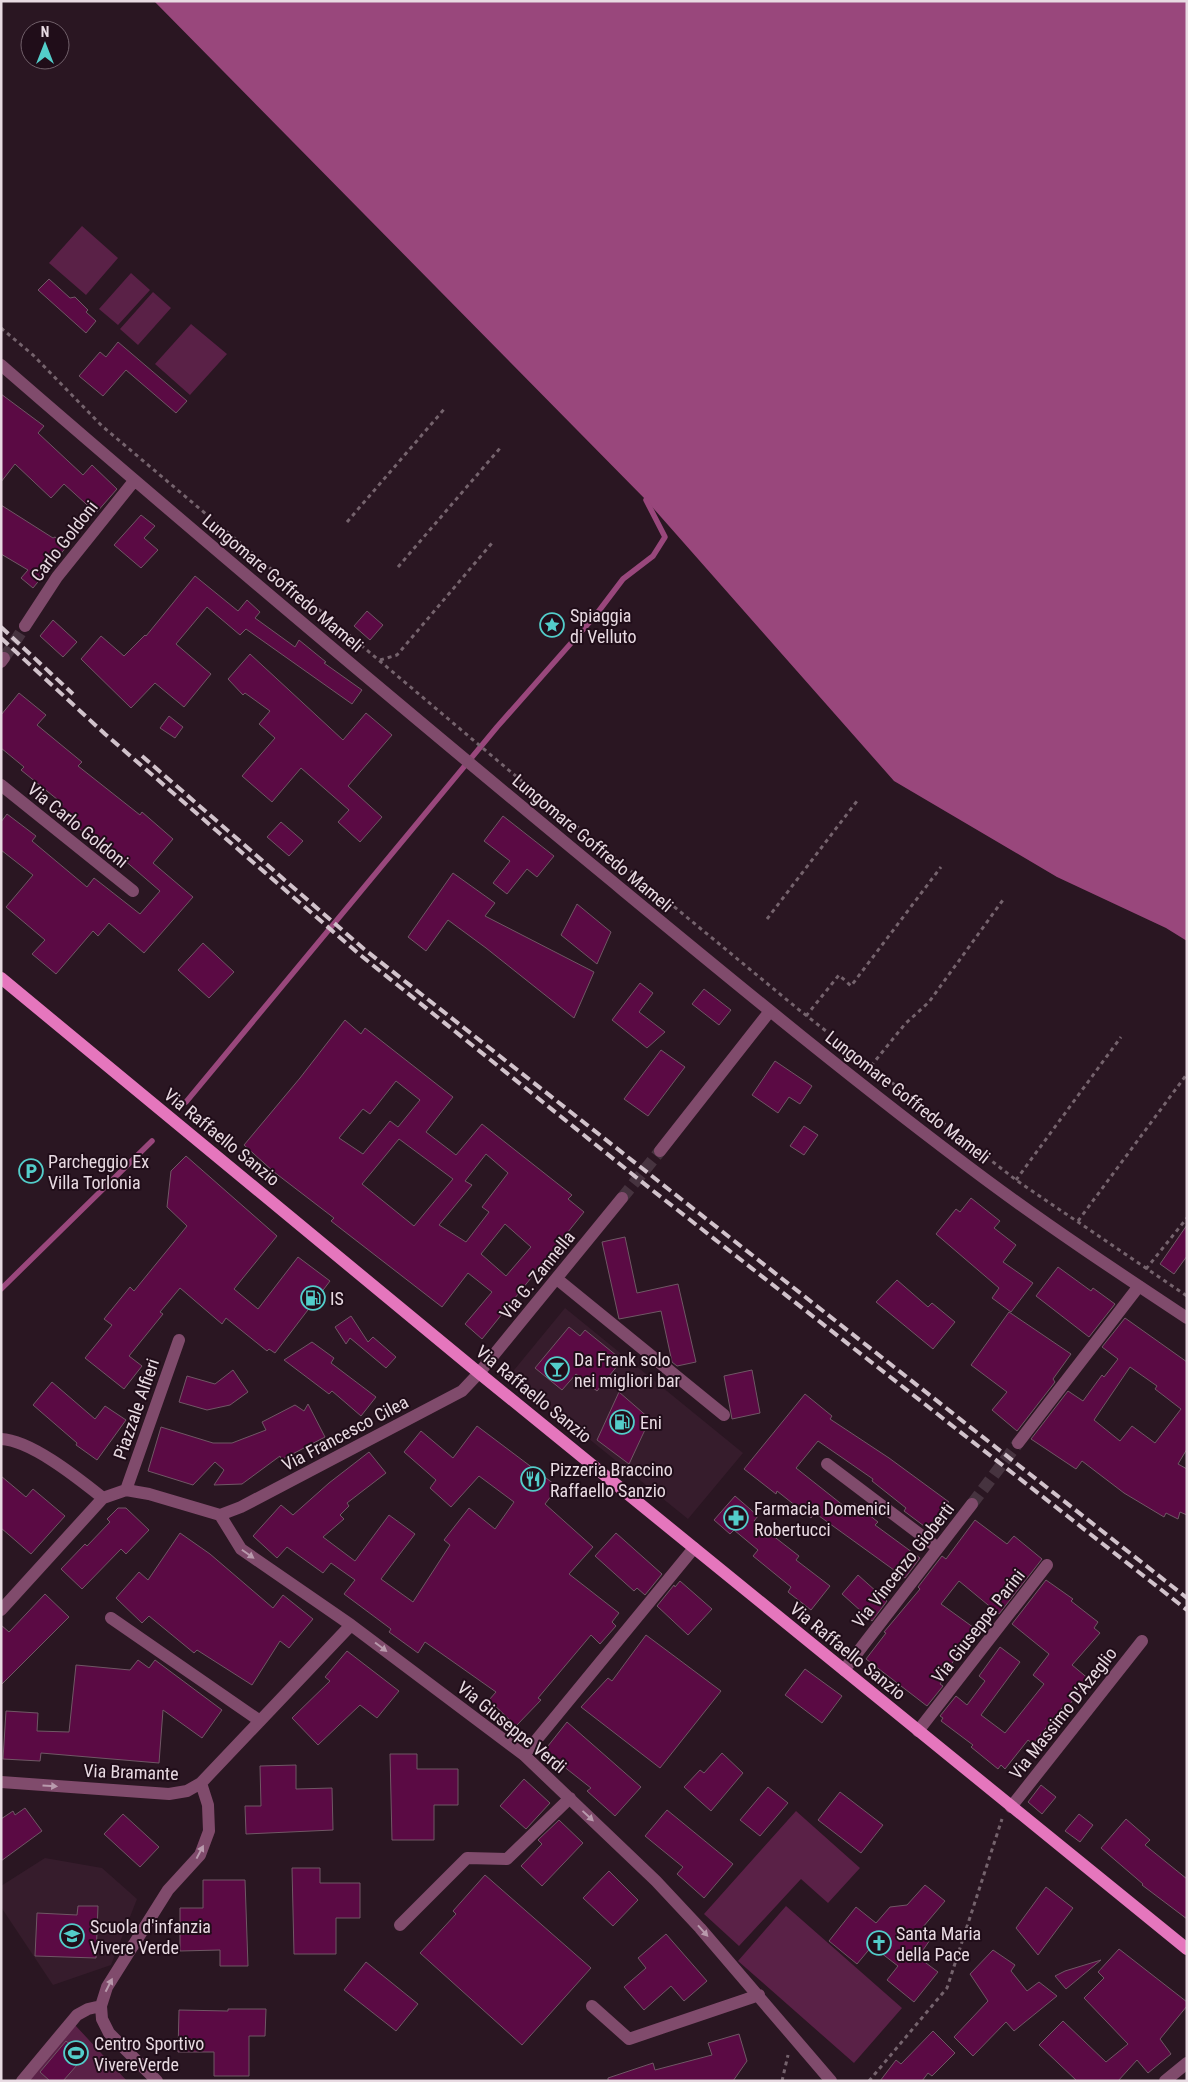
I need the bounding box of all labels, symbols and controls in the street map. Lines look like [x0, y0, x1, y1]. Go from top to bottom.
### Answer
north arrow [20, 20, 70, 70]
text: N [41, 24, 49, 40]
street label: Carlo Goldoni [26, 497, 102, 585]
street label: Lungomare Goffredo Mameli [199, 510, 367, 656]
place label: Spiaggia di Velluto [570, 605, 636, 647]
place icon: Spiaggia di Velluto [539, 612, 565, 638]
street label: Lungomare Goffredo Mameli [509, 770, 677, 916]
street label: Via Carlo Goldoni [24, 778, 132, 872]
street label: Lungomare Goffredo Mameli [822, 1026, 994, 1168]
street label: Via Raffaello Sanzio [160, 1084, 284, 1190]
place label: Parcheggio Ex Villa Torlonia [48, 1151, 149, 1193]
parking icon: Parcheggio Ex Villa Torlonia [18, 1158, 44, 1184]
street label: Via G. Zannella [495, 1227, 579, 1323]
fuel station icon: IS [300, 1285, 326, 1311]
place label: IS [330, 1288, 344, 1309]
street label: Via Raffaello Sanzio [472, 1341, 596, 1447]
place label: Da Frank solo nei migliori bar [574, 1349, 681, 1391]
street label: Piazzale Alfieri [109, 1356, 163, 1462]
bar icon: Da Frank solo nei migliori bar [544, 1356, 570, 1382]
street label: Via Francesco Cilea [278, 1391, 412, 1475]
fuel station icon: Eni [609, 1409, 635, 1435]
place label: Eni [640, 1412, 662, 1433]
place label: Pizzeria Braccino Raffaello Sanzio [550, 1459, 673, 1501]
restaurant icon: Pizzeria Braccino Raffaello Sanzio [520, 1466, 546, 1492]
place label: Farmacia Domenici Robertucci [754, 1498, 890, 1540]
street label: Via Vincenzo Gioberti [848, 1498, 958, 1632]
pharmacy icon: Farmacia Domenici Robertucci [723, 1505, 749, 1531]
one-way arrow [241, 1549, 255, 1559]
street label: Via Giuseppe Parini [927, 1565, 1029, 1687]
street label: Via Raffaello Sanzio [786, 1598, 910, 1704]
one-way arrow [374, 1642, 387, 1653]
street label: Via Massimo D'Azeglio [1005, 1643, 1121, 1783]
street label: Via Giuseppe Verdi [453, 1677, 571, 1777]
street label: Via Bramante [83, 1760, 179, 1784]
one-way arrow [42, 1782, 58, 1790]
one-way arrow [582, 1810, 594, 1822]
one-way arrow [196, 1844, 204, 1859]
place label: Scuola d'infanzia Vivere Verde [90, 1916, 211, 1958]
school or university icon: Scuola d'infanzia Vivere Verde [59, 1923, 85, 1949]
place label: Santa Maria della Pace [896, 1923, 981, 1965]
one-way arrow [697, 1924, 709, 1936]
church icon: Santa Maria della Pace [866, 1930, 892, 1956]
one-way arrow [105, 1978, 113, 1993]
place label: Centro Sportivo VivereVerde [94, 2033, 204, 2075]
sports icon: Centro Sportivo VivereVerde [63, 2040, 89, 2066]

